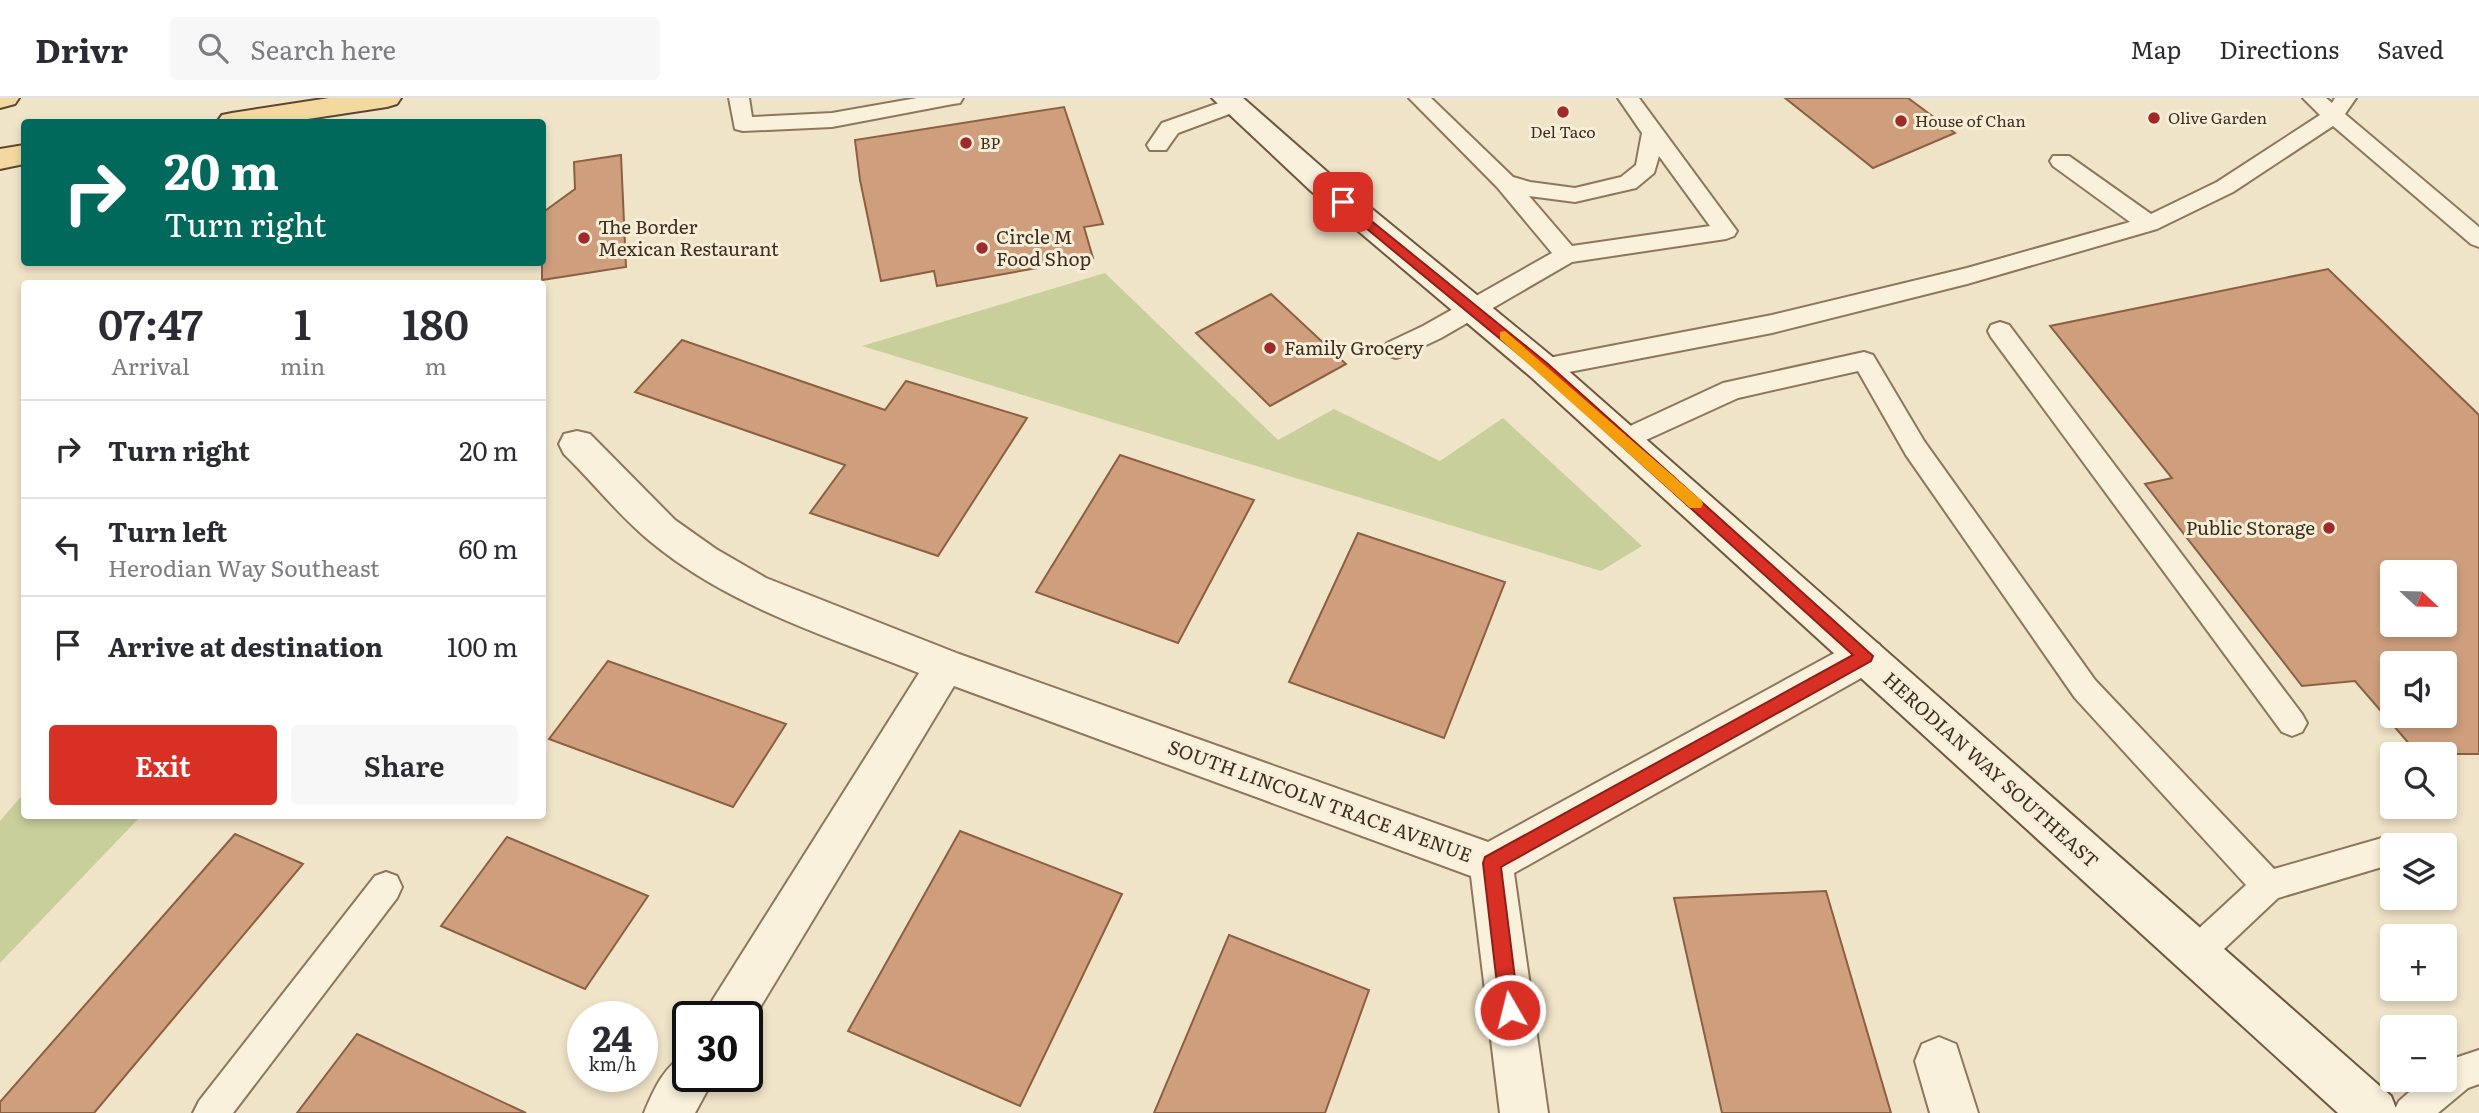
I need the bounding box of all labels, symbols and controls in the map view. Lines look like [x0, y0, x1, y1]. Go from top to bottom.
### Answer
search box [170, 17, 660, 80]
text: Drivr [35, 24, 128, 73]
icon: search [194, 29, 232, 67]
text: Search here [250, 29, 396, 68]
text: Map [2130, 31, 2181, 66]
text: Directions [2219, 31, 2339, 66]
text: Saved [2377, 31, 2444, 66]
marker: Del Taco [1555, 104, 1571, 120]
place label: Olive Garden [2168, 105, 2267, 129]
place label: House of Chan [1915, 108, 2026, 132]
marker: Olive Garden [2146, 110, 2162, 126]
marker: House of Chan [1893, 113, 1909, 129]
place label: Del Taco [1530, 119, 1596, 143]
place label: BP [980, 130, 1001, 154]
text: 20 m [164, 132, 279, 205]
marker: BP [958, 135, 974, 151]
icon: right [49, 147, 140, 238]
pin [1313, 172, 1373, 232]
icon: arrive [1324, 183, 1362, 221]
text: Turn right [164, 199, 326, 247]
place label: The Border Mexican Restaurant [598, 212, 779, 262]
place label: Circle M Food Shop [996, 222, 1091, 272]
marker: The Border Mexican Restaurant [576, 230, 592, 246]
marker: Circle M Food Shop [974, 240, 990, 256]
text: 07:47 [98, 291, 203, 353]
text: 1 [294, 291, 311, 353]
text: 180 [402, 291, 469, 353]
place label: Family Grocery [1284, 333, 1423, 361]
marker: Family Grocery [1262, 340, 1278, 356]
text: Arrival [111, 348, 190, 382]
text: min [280, 348, 325, 382]
text: m [424, 348, 447, 382]
icon: right [49, 430, 87, 468]
text: Turn right [108, 430, 250, 469]
text: 20 m [459, 430, 518, 469]
text: Turn left [108, 511, 227, 550]
place label: Public Storage [2186, 513, 2315, 541]
marker: Public Storage [2321, 520, 2337, 536]
icon: left [49, 528, 87, 566]
text: 60 m [459, 528, 518, 567]
text: Herodian Way Southeast [108, 550, 379, 584]
north arrow [2380, 560, 2457, 637]
map controls [2380, 560, 2457, 1092]
icon: arrive [49, 626, 87, 664]
text: Arrive at destination [108, 626, 383, 665]
text: 100 m [447, 626, 518, 665]
button: sound [2380, 651, 2457, 728]
street label: HERODIAN WAY SOUTHEAST [1878, 665, 2106, 874]
button: Exit [49, 725, 277, 805]
button: Share [291, 725, 518, 805]
street label: SOUTH LINCOLN TRACE AVENUE [1164, 732, 1476, 868]
button: search [2380, 742, 2457, 819]
button: layers [2380, 833, 2457, 910]
button: + [2380, 924, 2457, 1001]
position arrow [1473, 973, 1547, 1047]
speed limit sign: 30 [672, 1001, 763, 1092]
text: 24 [593, 1011, 632, 1063]
button: − [2380, 1015, 2457, 1092]
text: km/h [589, 1050, 636, 1077]

